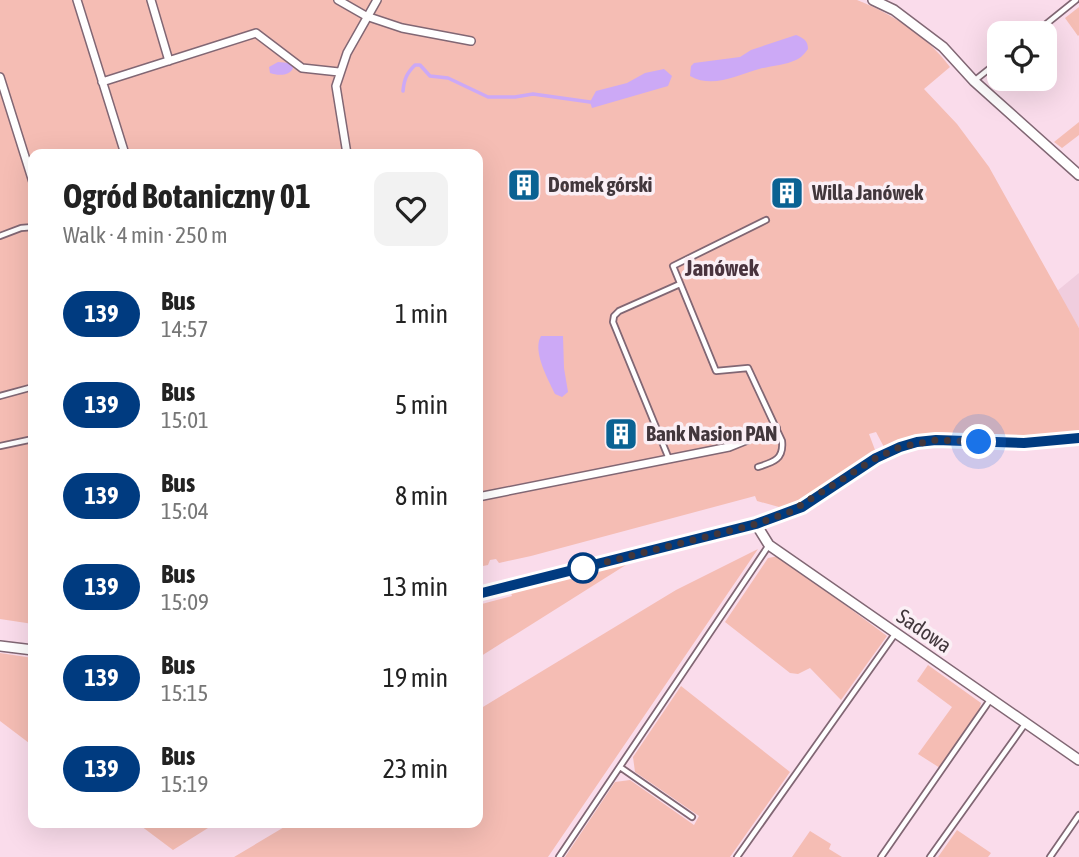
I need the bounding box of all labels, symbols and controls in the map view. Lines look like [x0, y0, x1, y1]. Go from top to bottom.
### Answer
map controls [987, 21, 1057, 91]
button: locate [987, 21, 1057, 91]
building icon: Domek górski [505, 166, 543, 204]
button: heart [374, 172, 448, 246]
place label: Domek górski [548, 172, 652, 196]
building icon: Willa Janówek [768, 174, 806, 212]
text: Ogród Botaniczny 01 [63, 177, 311, 215]
place label: Willa Janówek [811, 180, 924, 204]
text: Walk · 4 min · 250 m [63, 222, 227, 248]
district label: Janówek [684, 255, 760, 281]
text: Bus [161, 286, 195, 316]
text: 1 min [395, 299, 448, 329]
text: 139 [85, 300, 118, 327]
text: 14:57 [161, 316, 208, 342]
text: Bus [161, 377, 195, 407]
text: 5 min [395, 390, 448, 420]
text: 139 [85, 391, 118, 418]
text: 15:01 [161, 407, 209, 433]
building icon: Bank Nasion PAN [602, 415, 640, 453]
place label: Bank Nasion PAN [646, 421, 777, 445]
your location [961, 424, 996, 459]
text: Bus [161, 468, 195, 498]
text: 8 min [395, 481, 448, 511]
text: 139 [85, 482, 118, 509]
text: 15:04 [161, 498, 209, 524]
unlabelled marker [568, 553, 598, 583]
text: Bus [161, 559, 195, 589]
text: 13 min [383, 572, 448, 602]
text: 139 [85, 573, 118, 600]
text: 15:09 [161, 589, 209, 615]
street label: Sadowa [893, 603, 956, 657]
text: Bus [161, 650, 195, 680]
text: 19 min [383, 663, 448, 693]
text: 139 [85, 664, 118, 691]
text: 15:15 [161, 680, 208, 706]
text: Bus [161, 741, 195, 771]
text: 23 min [383, 754, 448, 784]
text: 139 [85, 755, 118, 782]
text: 15:19 [161, 771, 208, 797]

